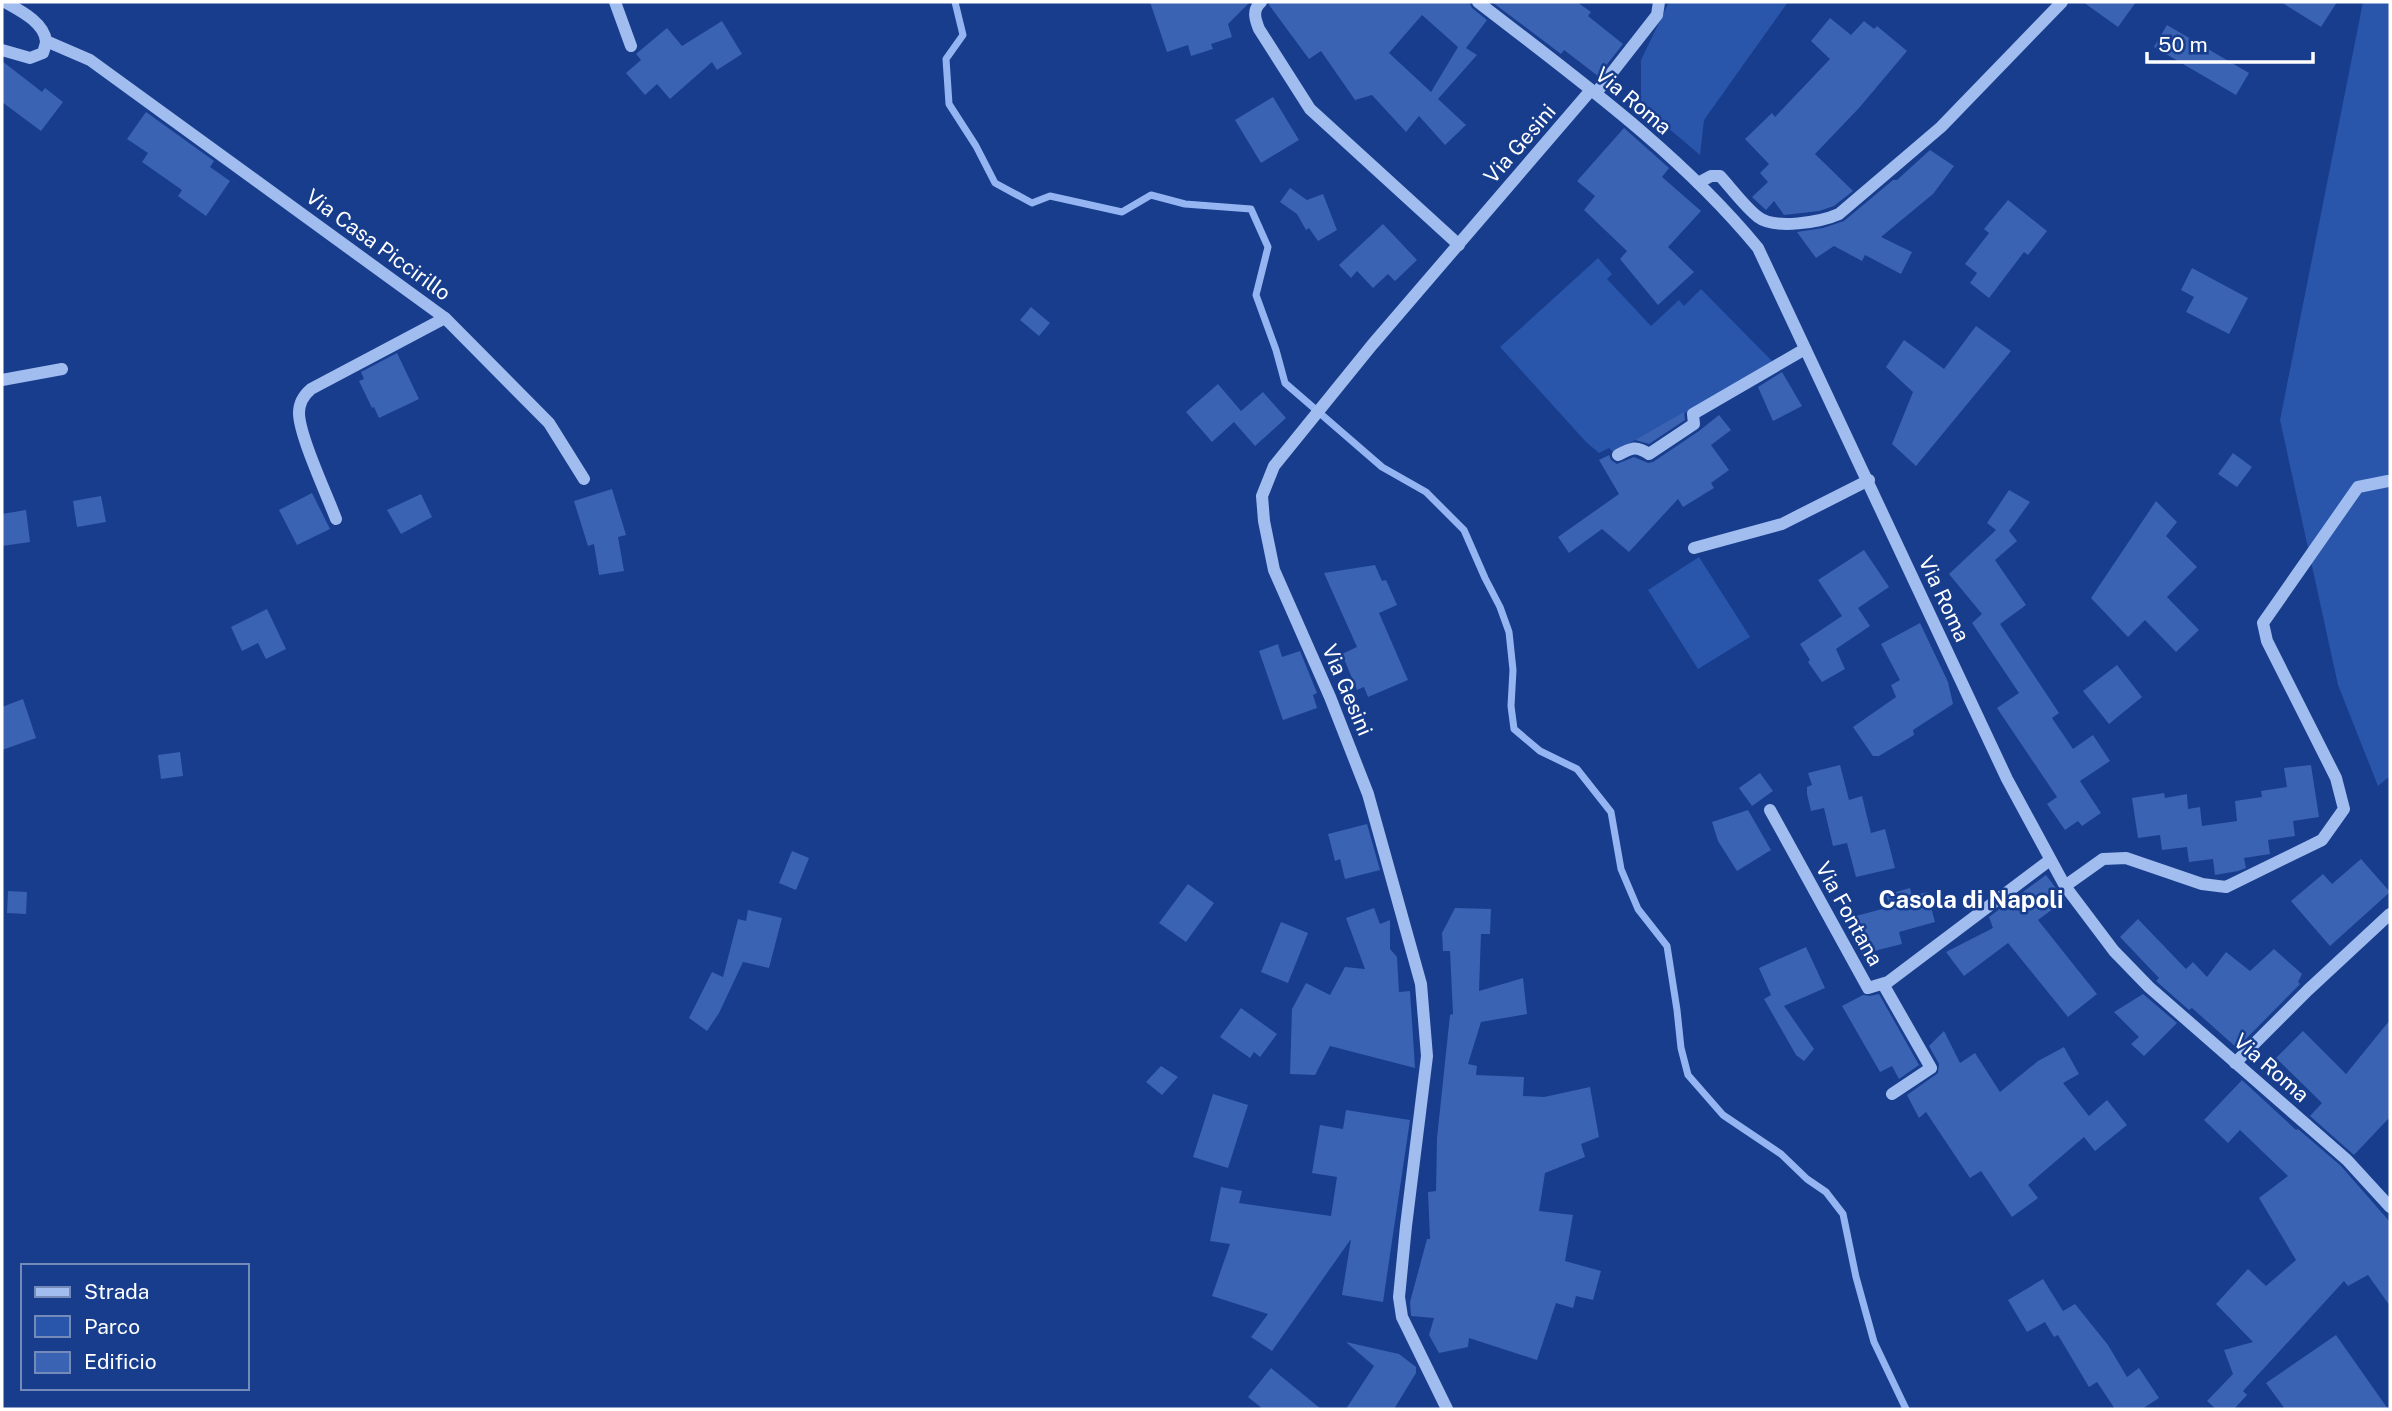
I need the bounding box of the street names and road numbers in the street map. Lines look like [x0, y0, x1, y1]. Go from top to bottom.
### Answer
street label: Via Roma [1590, 62, 1676, 140]
street label: Via Gesini [1479, 99, 1561, 188]
street label: Via Casa Piccirillo [301, 184, 456, 306]
street label: Via Roma [1914, 552, 1975, 646]
street label: Via Gesini [1317, 640, 1378, 739]
street label: Via Fontana [1811, 857, 1888, 970]
street label: Via Roma [2229, 1028, 2314, 1107]

